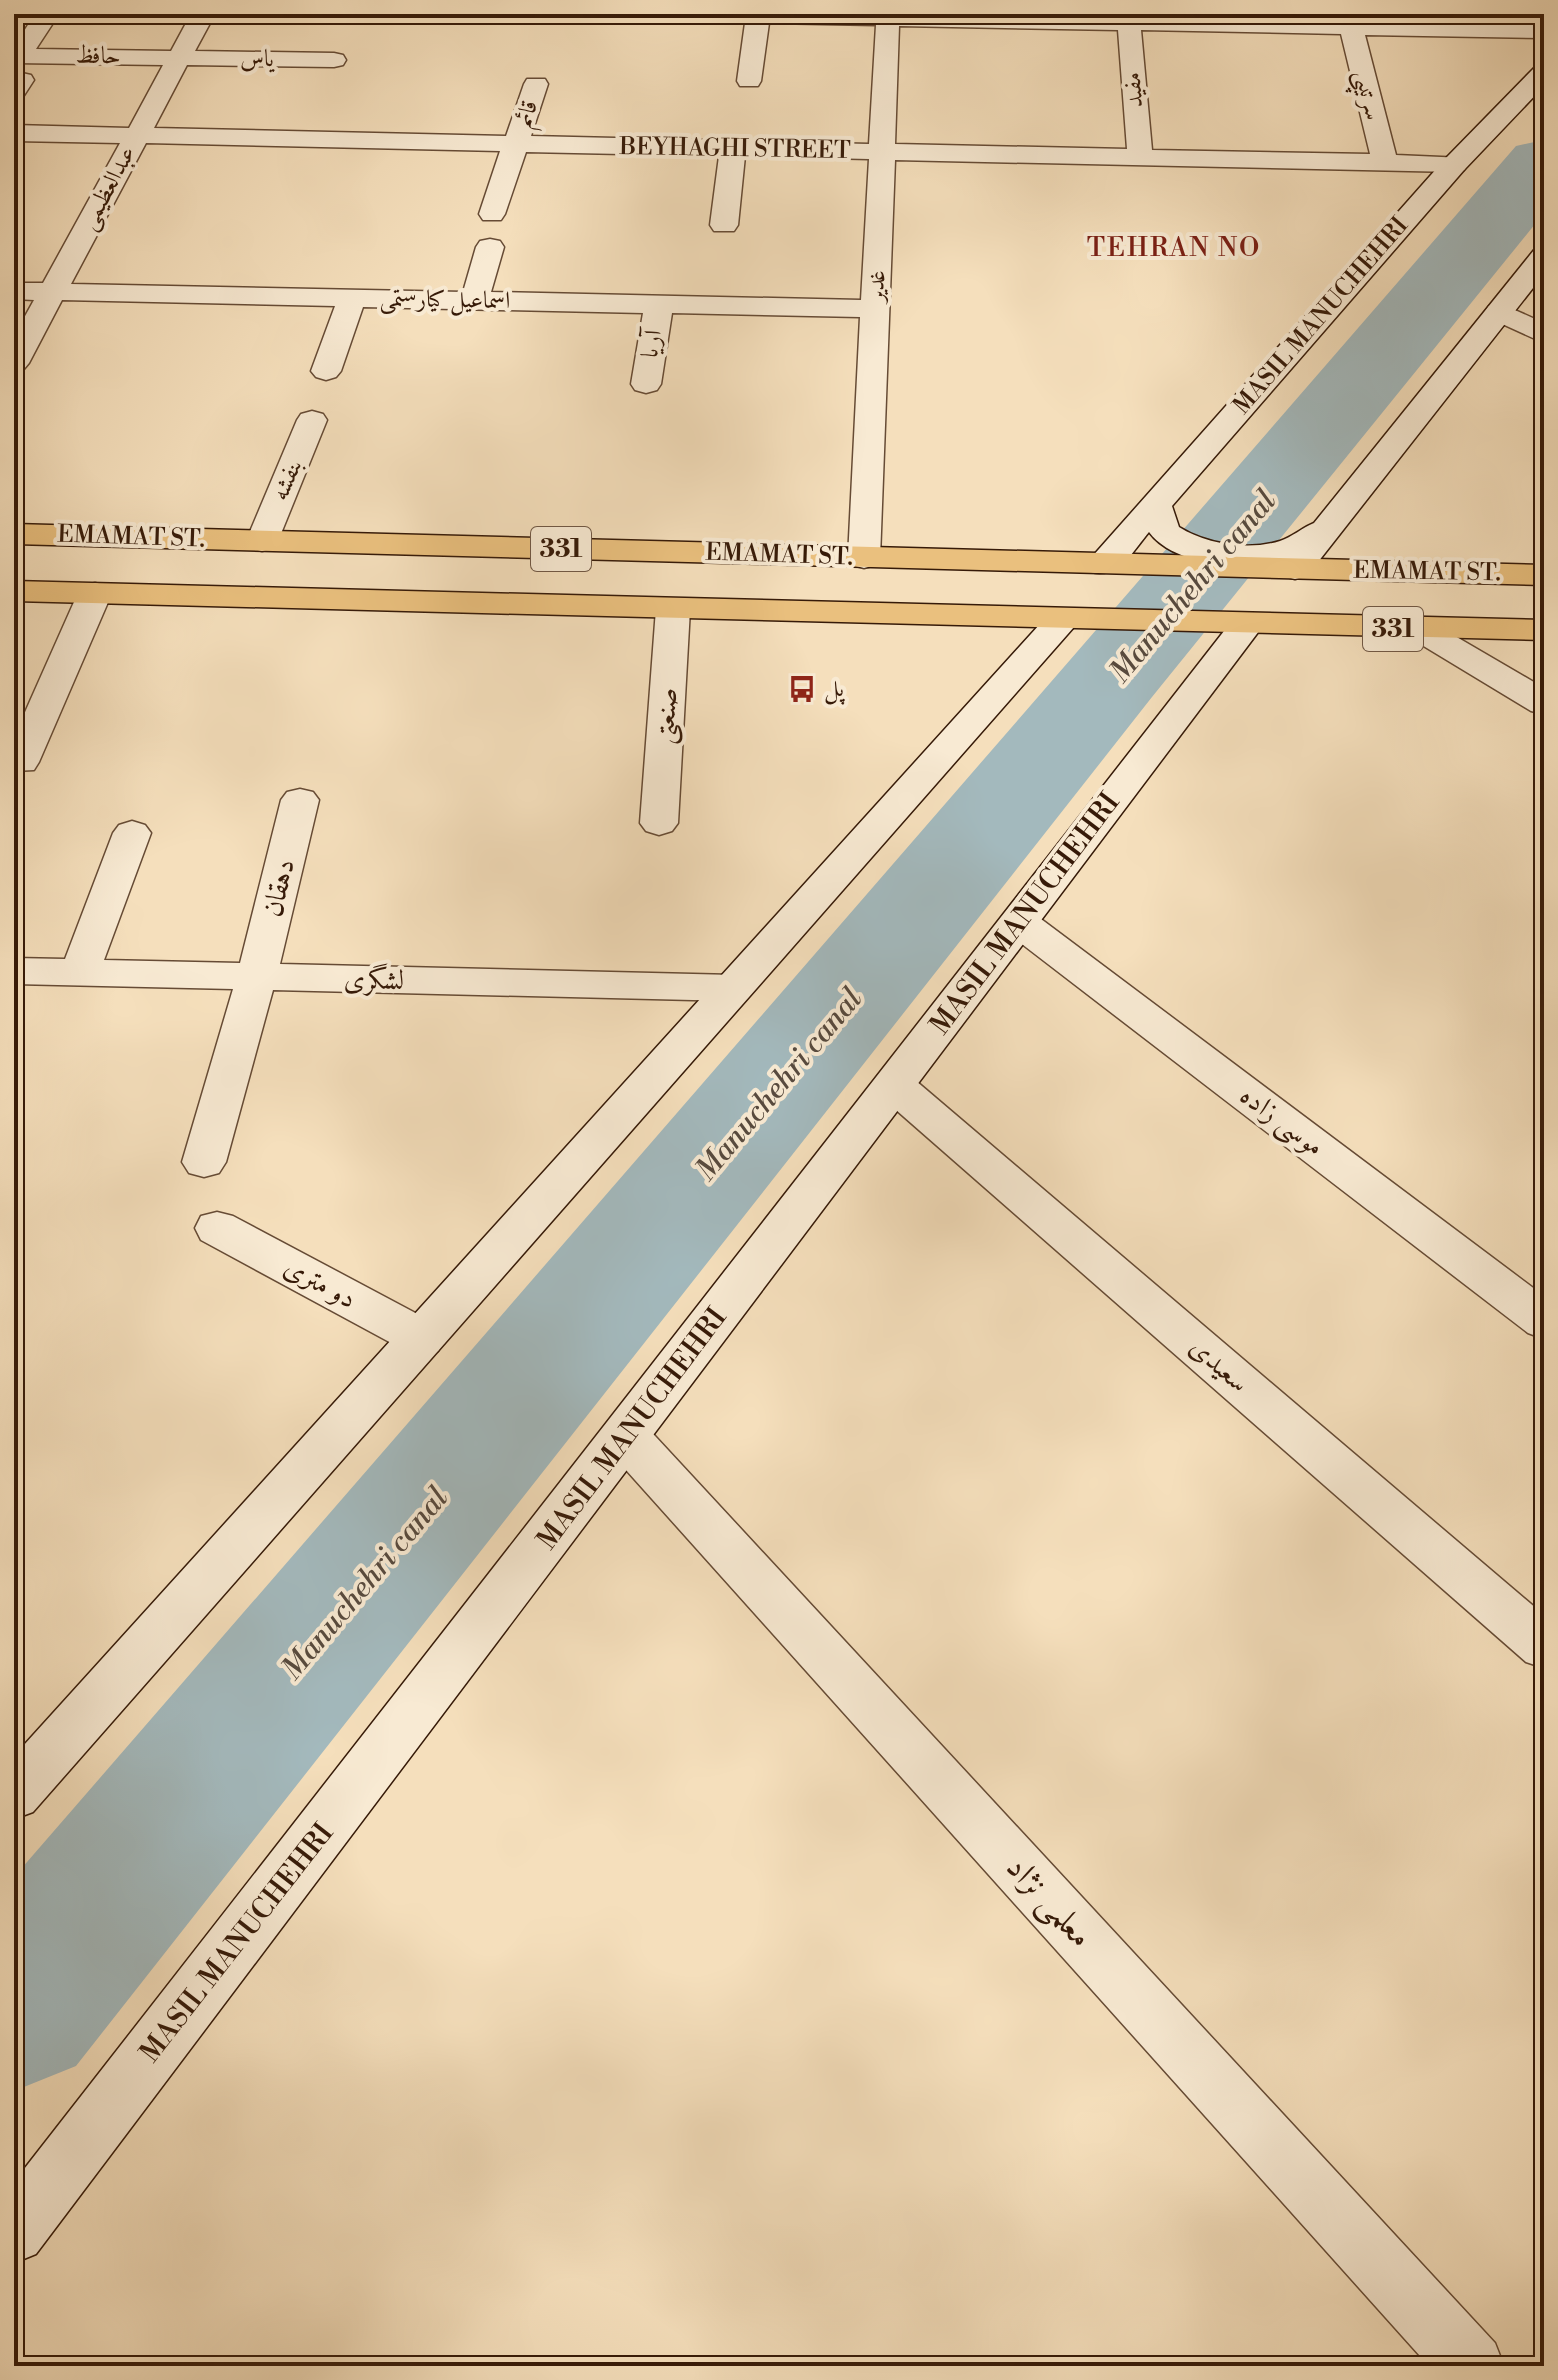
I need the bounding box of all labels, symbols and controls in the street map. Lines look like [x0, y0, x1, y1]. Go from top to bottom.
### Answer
street label: حافظ [75, 41, 121, 71]
street label: یاس [240, 44, 276, 74]
street label: سرتیپی [1341, 67, 1389, 125]
street label: مفید [1118, 71, 1150, 109]
street label: قائم [509, 97, 550, 133]
street label: BEYHAGHI STREET [618, 132, 851, 166]
street label: عبدالعظیمی [73, 141, 143, 236]
street label: MASIL MANUCHEHRI [1227, 211, 1415, 421]
district label: TEHRAN NO [1087, 232, 1261, 264]
street label: غدیر [861, 269, 893, 306]
street label: اسماعیل کیارستمی [379, 284, 511, 317]
street label: آریا [635, 325, 669, 360]
street label: بنفشه [265, 455, 309, 505]
water label: Manuchehri canal [1101, 482, 1285, 691]
street label: EMAMAT ST. [57, 519, 205, 555]
road number: 331 [531, 527, 591, 571]
street label: EMAMAT ST. [705, 537, 853, 573]
street label: EMAMAT ST. [1353, 556, 1501, 588]
road number: 331 [1363, 607, 1423, 651]
bus stop icon: پل [787, 674, 817, 704]
place label: پل [824, 674, 845, 705]
street label: صنعتی [647, 686, 687, 746]
street label: MASIL MANUCHEHRI [923, 786, 1128, 1042]
street label: دهقان [255, 855, 303, 921]
street label: لشگری [343, 962, 405, 998]
water label: Manuchehri canal [687, 980, 871, 1189]
street label: موسی زاده [1232, 1078, 1331, 1165]
street label: دو متری [278, 1249, 362, 1317]
street label: MASIL MANUCHEHRI [530, 1301, 735, 1557]
street label: سعیدی [1182, 1330, 1256, 1400]
water label: Manuchehri canal [273, 1479, 457, 1688]
street label: MASIL MANUCHEHRI [133, 1816, 341, 2069]
street label: معلمی نژاد [996, 1847, 1101, 1957]

